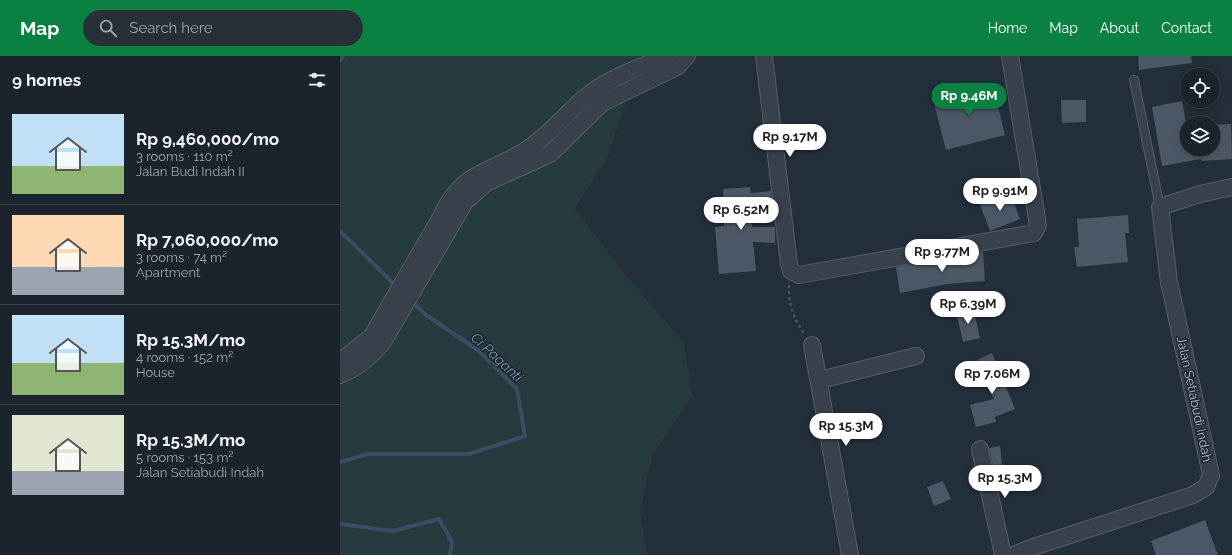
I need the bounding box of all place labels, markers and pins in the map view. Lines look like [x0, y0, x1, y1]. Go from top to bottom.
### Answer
pin: Rp 9.46M [928, 83, 1010, 117]
pin: Rp 9.17M [749, 124, 831, 158]
pin: Rp 9.91M [959, 178, 1041, 212]
pin: Rp 6.52M [700, 197, 782, 231]
pin: Rp 9.77M [901, 239, 983, 273]
pin: Rp 6.39M [927, 291, 1009, 325]
pin: Rp 7.06M [951, 361, 1033, 395]
pin: Rp 15.3M [805, 413, 887, 447]
pin: Rp 15.3M [964, 465, 1046, 499]

